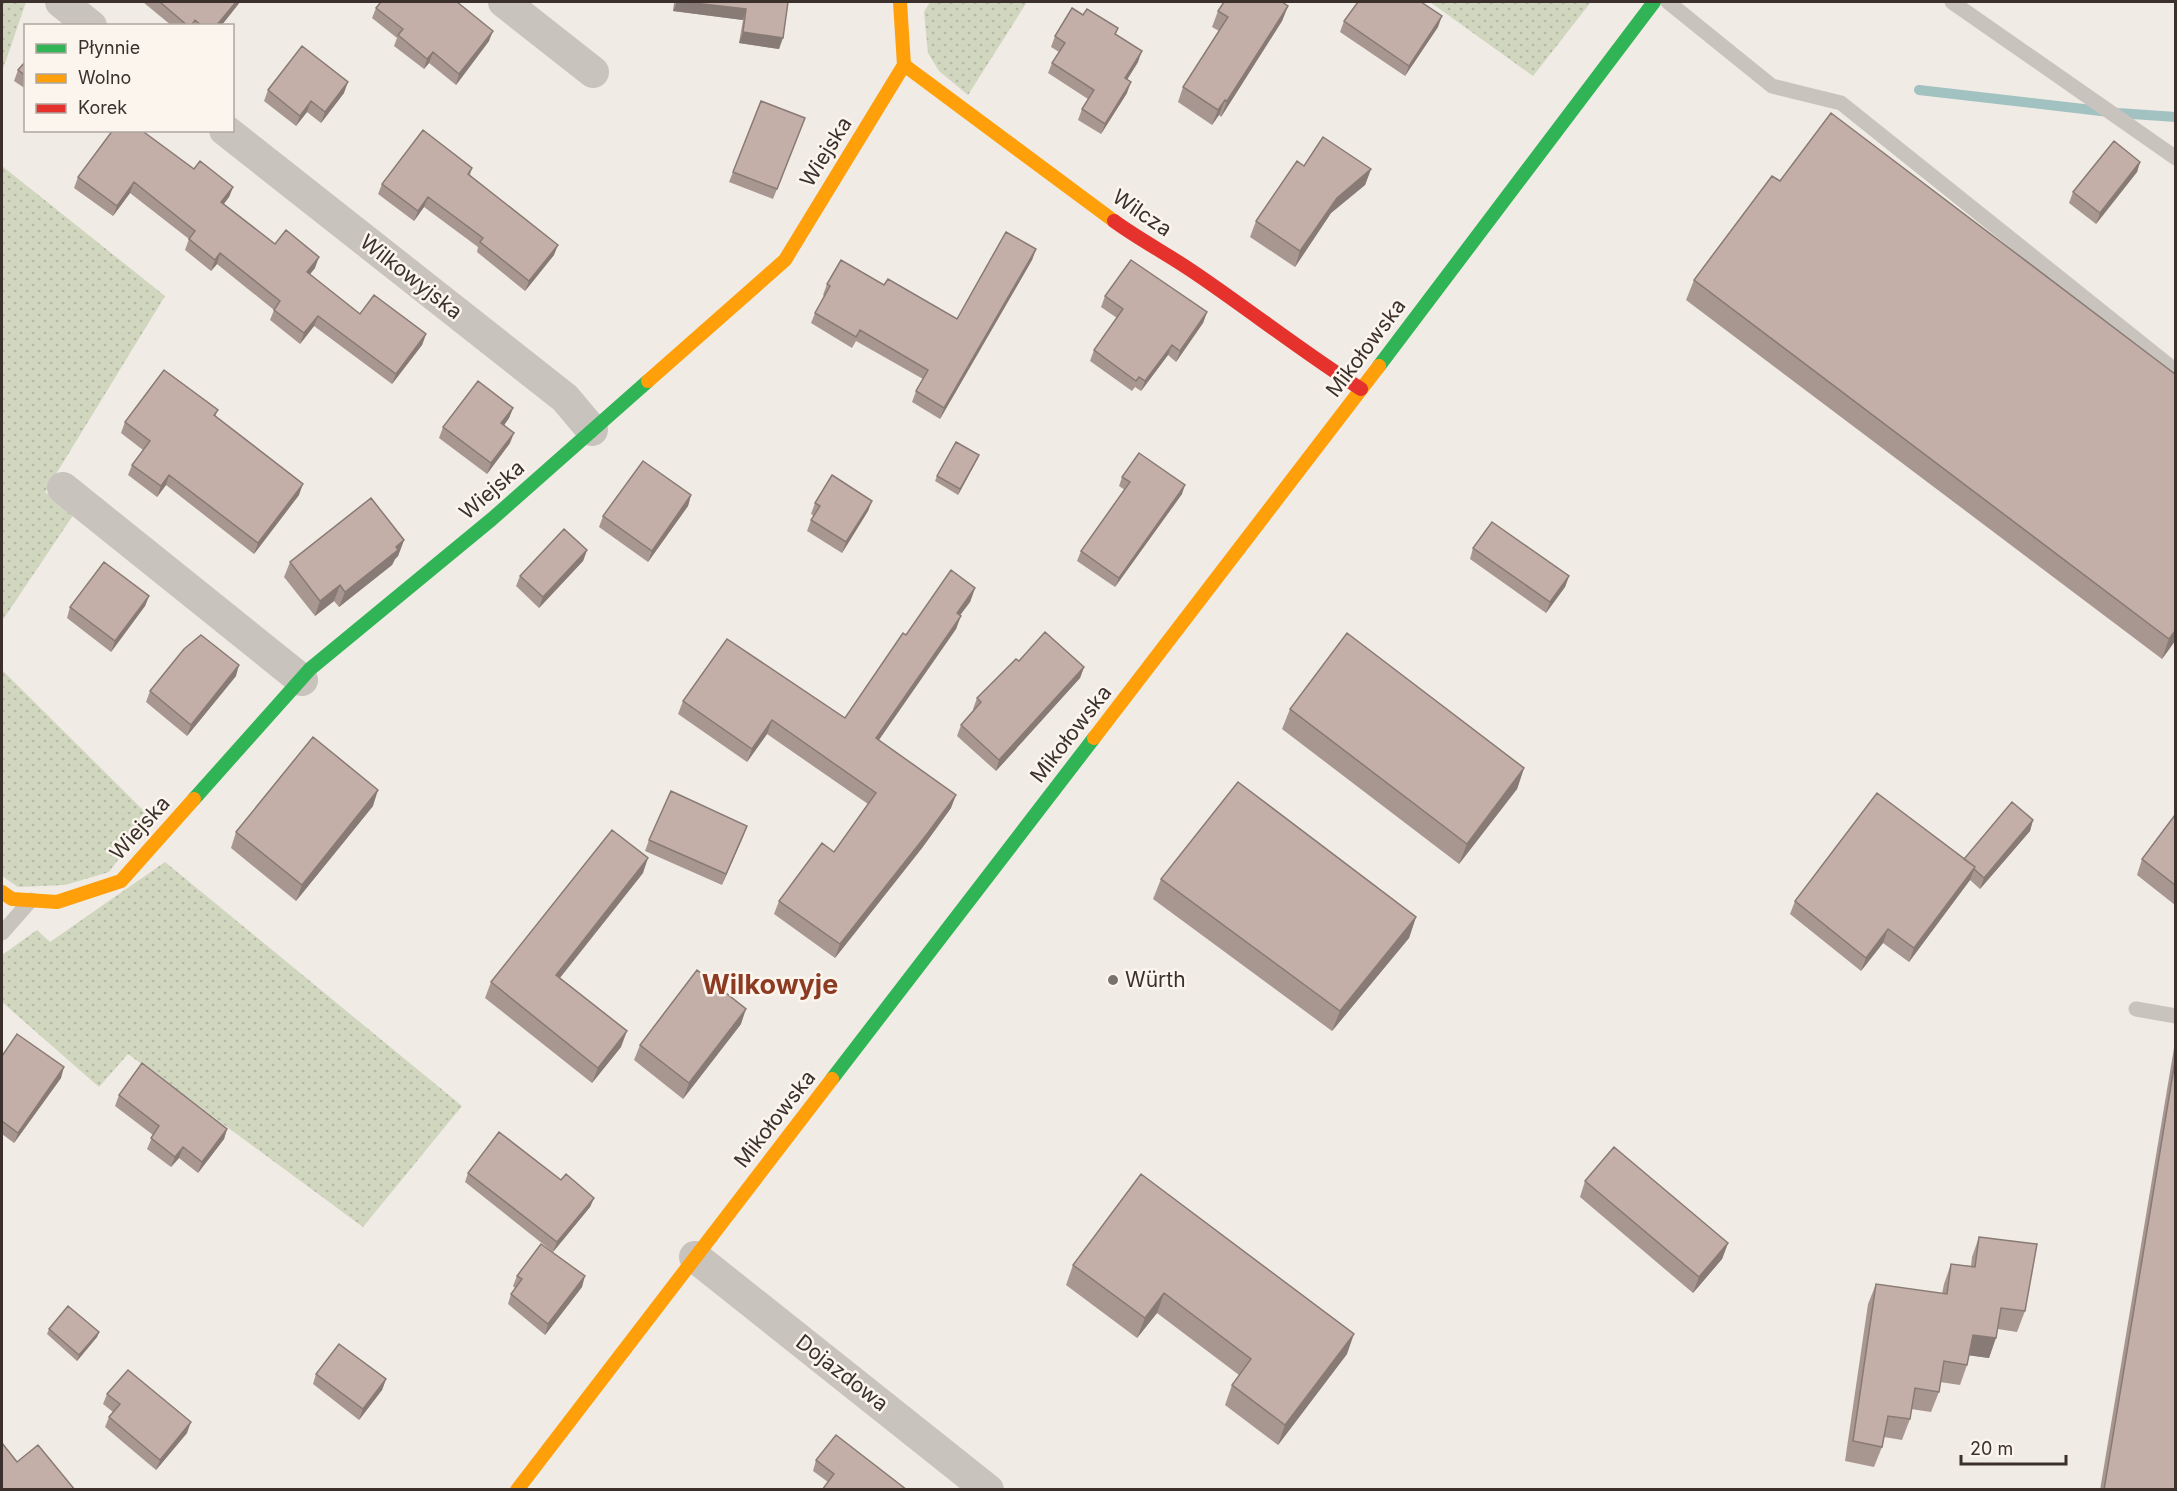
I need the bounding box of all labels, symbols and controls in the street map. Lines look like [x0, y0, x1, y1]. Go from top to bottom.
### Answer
legend [24, 24, 234, 132]
text: Płynnie [78, 37, 140, 58]
text: Wolno [78, 67, 131, 88]
text: Korek [78, 97, 127, 118]
street label: Wiejska [794, 112, 857, 191]
street label: Wilcza [1108, 184, 1177, 241]
street label: Wilkowyjska [355, 229, 467, 324]
street label: Mikołowska [1321, 294, 1411, 402]
street label: Wiejska [454, 455, 529, 524]
street label: Mikołowska [1025, 680, 1116, 787]
street label: Wiejska [104, 790, 175, 865]
place label: Würth [1125, 967, 1186, 992]
district label: Wilkowyje [702, 968, 838, 1001]
marker: Würth [1106, 973, 1120, 987]
street label: Mikołowska [729, 1065, 820, 1172]
street label: Dojazdowa [791, 1329, 893, 1416]
scale bar [1961, 1428, 2066, 1466]
text: 20 m [1970, 1438, 2013, 1459]

